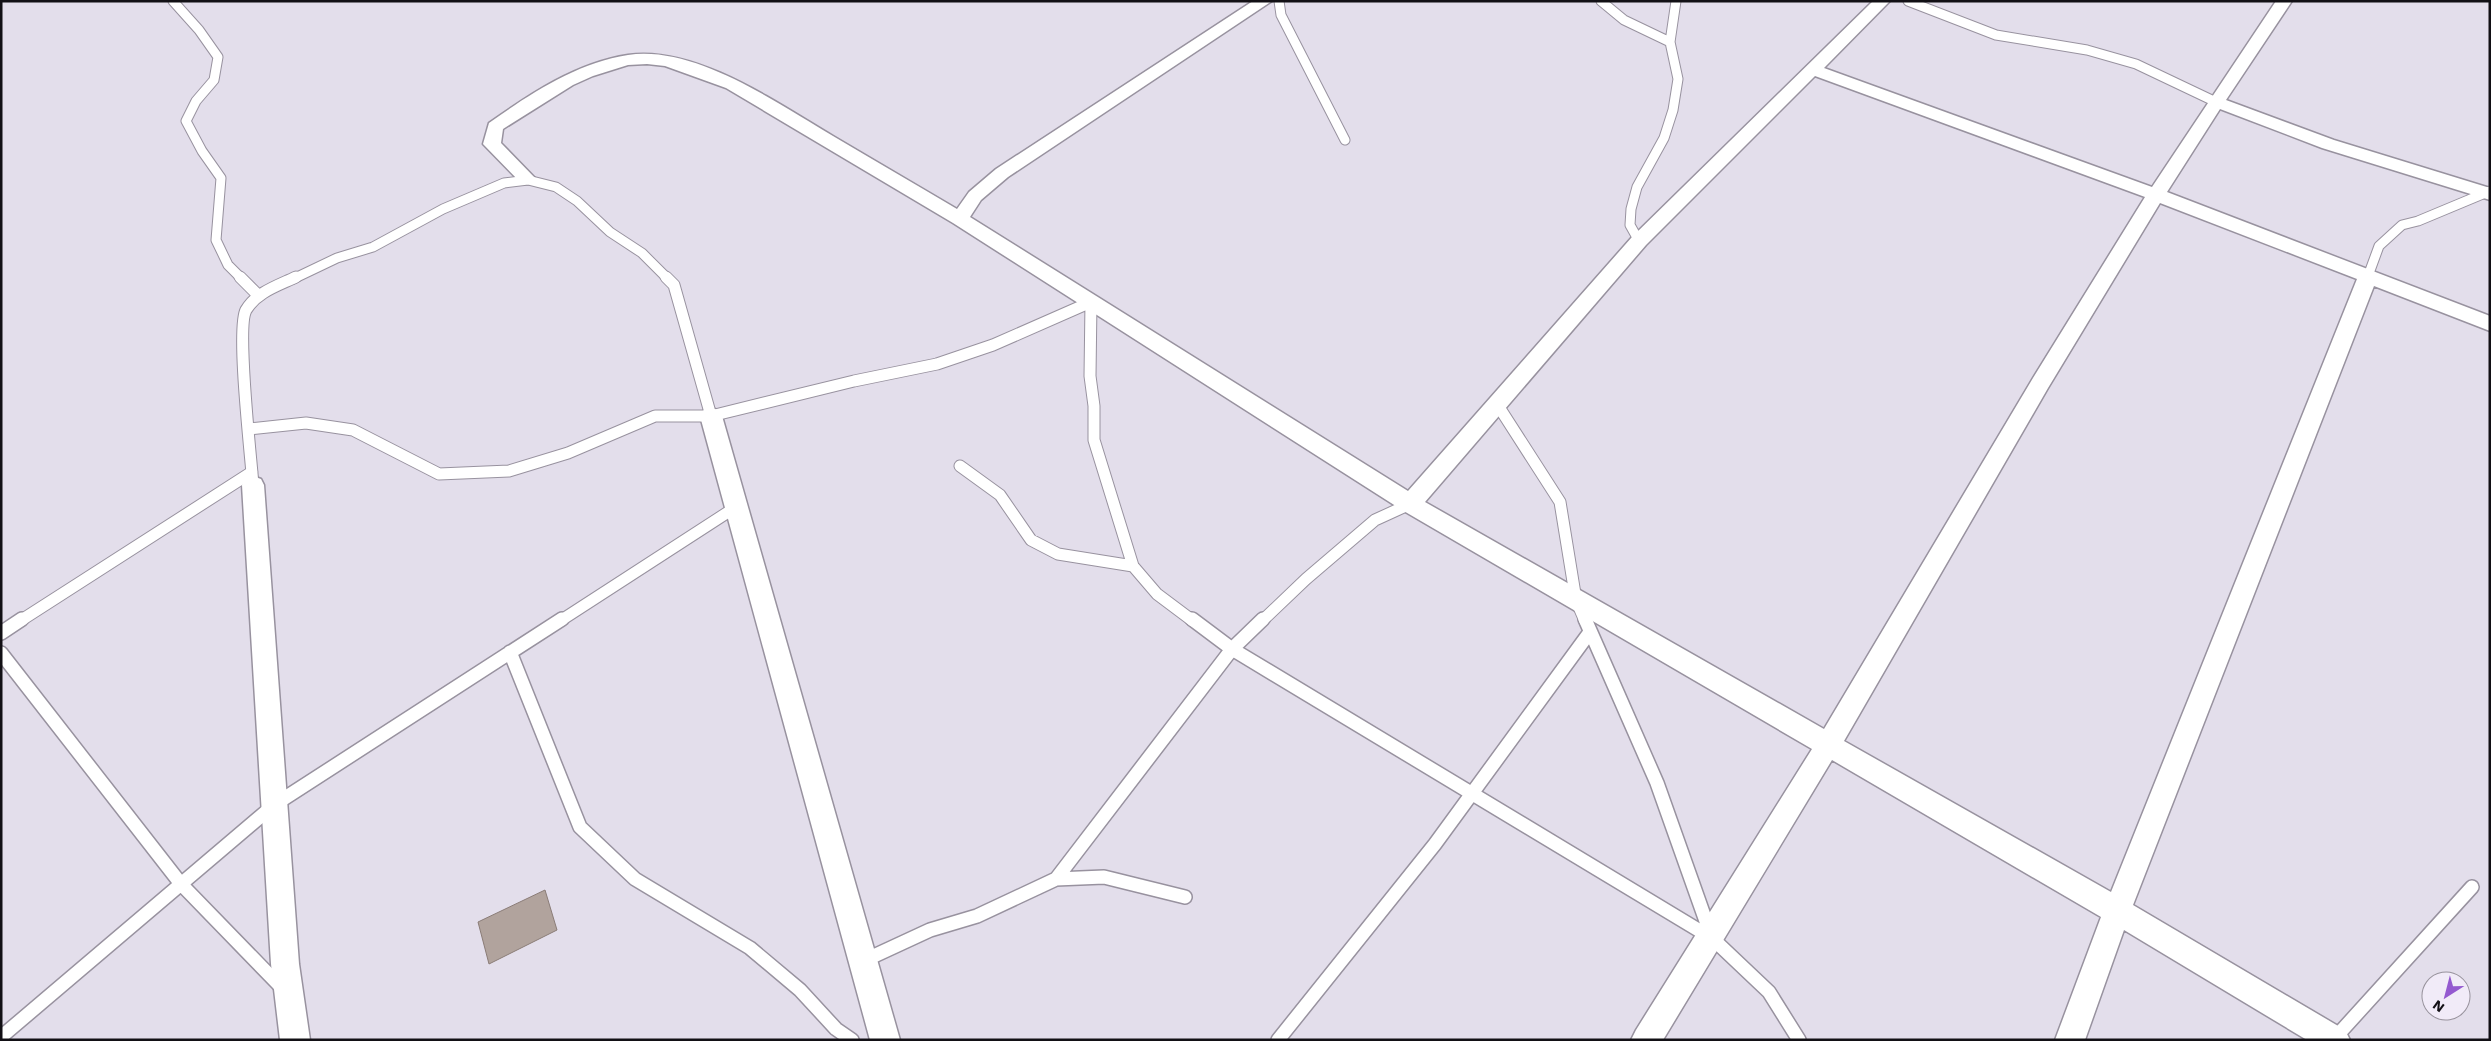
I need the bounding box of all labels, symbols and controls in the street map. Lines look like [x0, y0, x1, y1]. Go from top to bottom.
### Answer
north arrow [2421, 971, 2471, 1021]
text: N [2429, 997, 2447, 1016]

